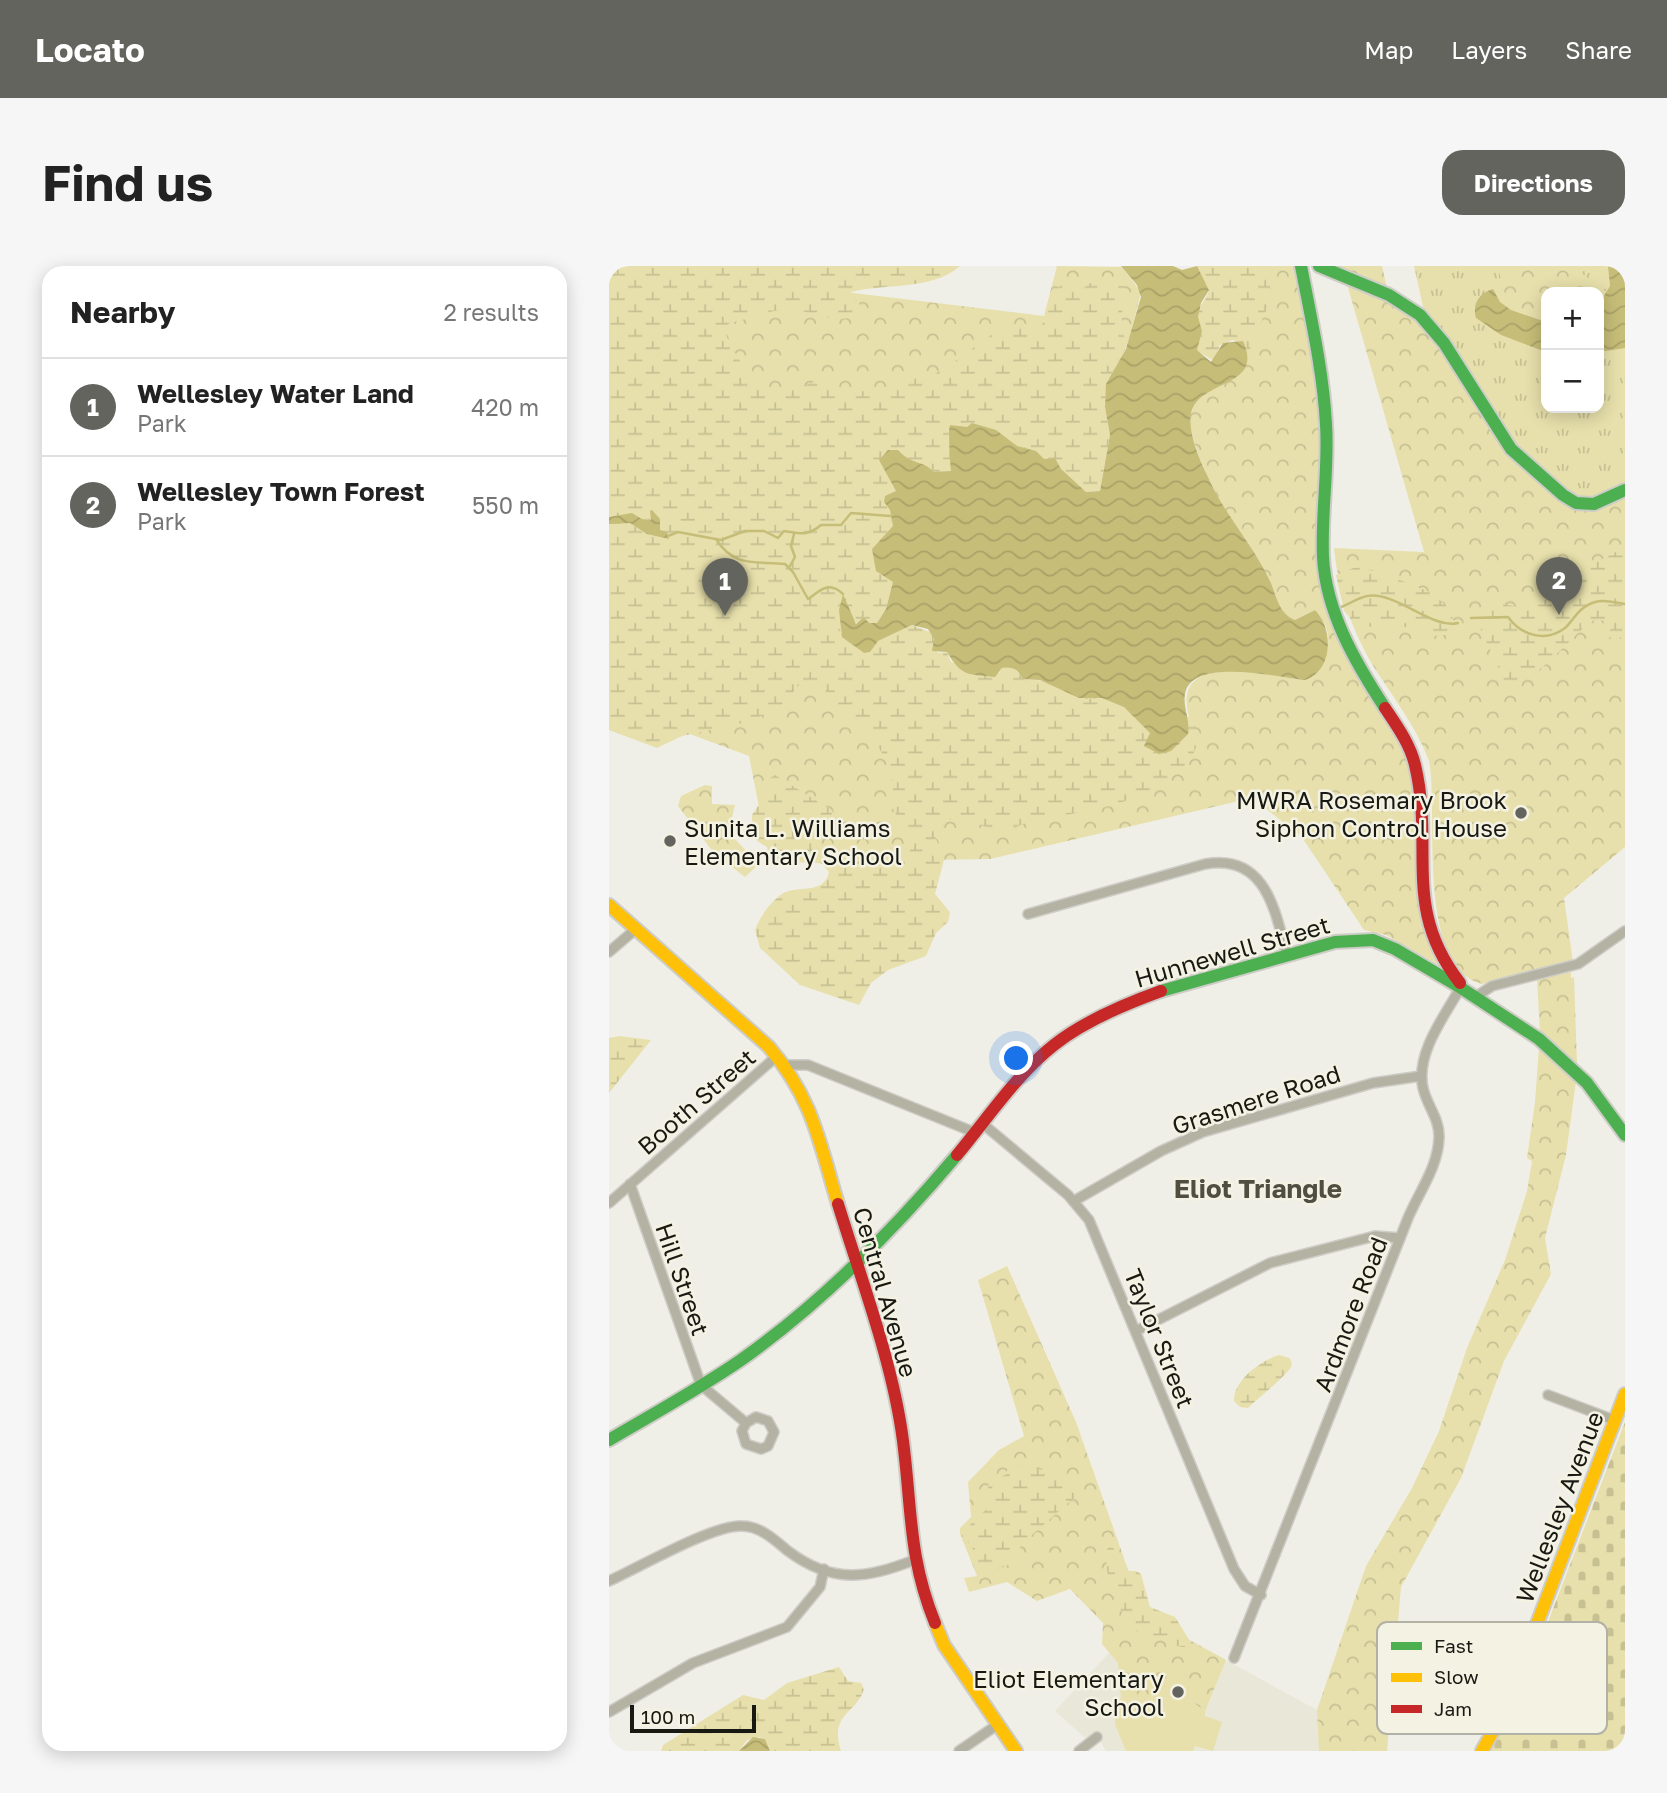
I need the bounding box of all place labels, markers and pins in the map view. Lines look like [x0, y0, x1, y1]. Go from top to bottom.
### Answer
pin: 2 [1536, 557, 1582, 615]
pin: 1 [702, 558, 748, 616]
place label: MWRA Rosemary Brook Siphon Control House [1236, 785, 1507, 842]
marker: MWRA Rosemary Brook Siphon Control House [1513, 805, 1529, 821]
place label: Sunita L. Williams Elementary School [684, 813, 902, 870]
marker: Sunita L. Williams Elementary School [662, 833, 678, 849]
place label: Eliot Elementary School [973, 1664, 1164, 1721]
marker: Eliot Elementary School [1170, 1684, 1186, 1700]

